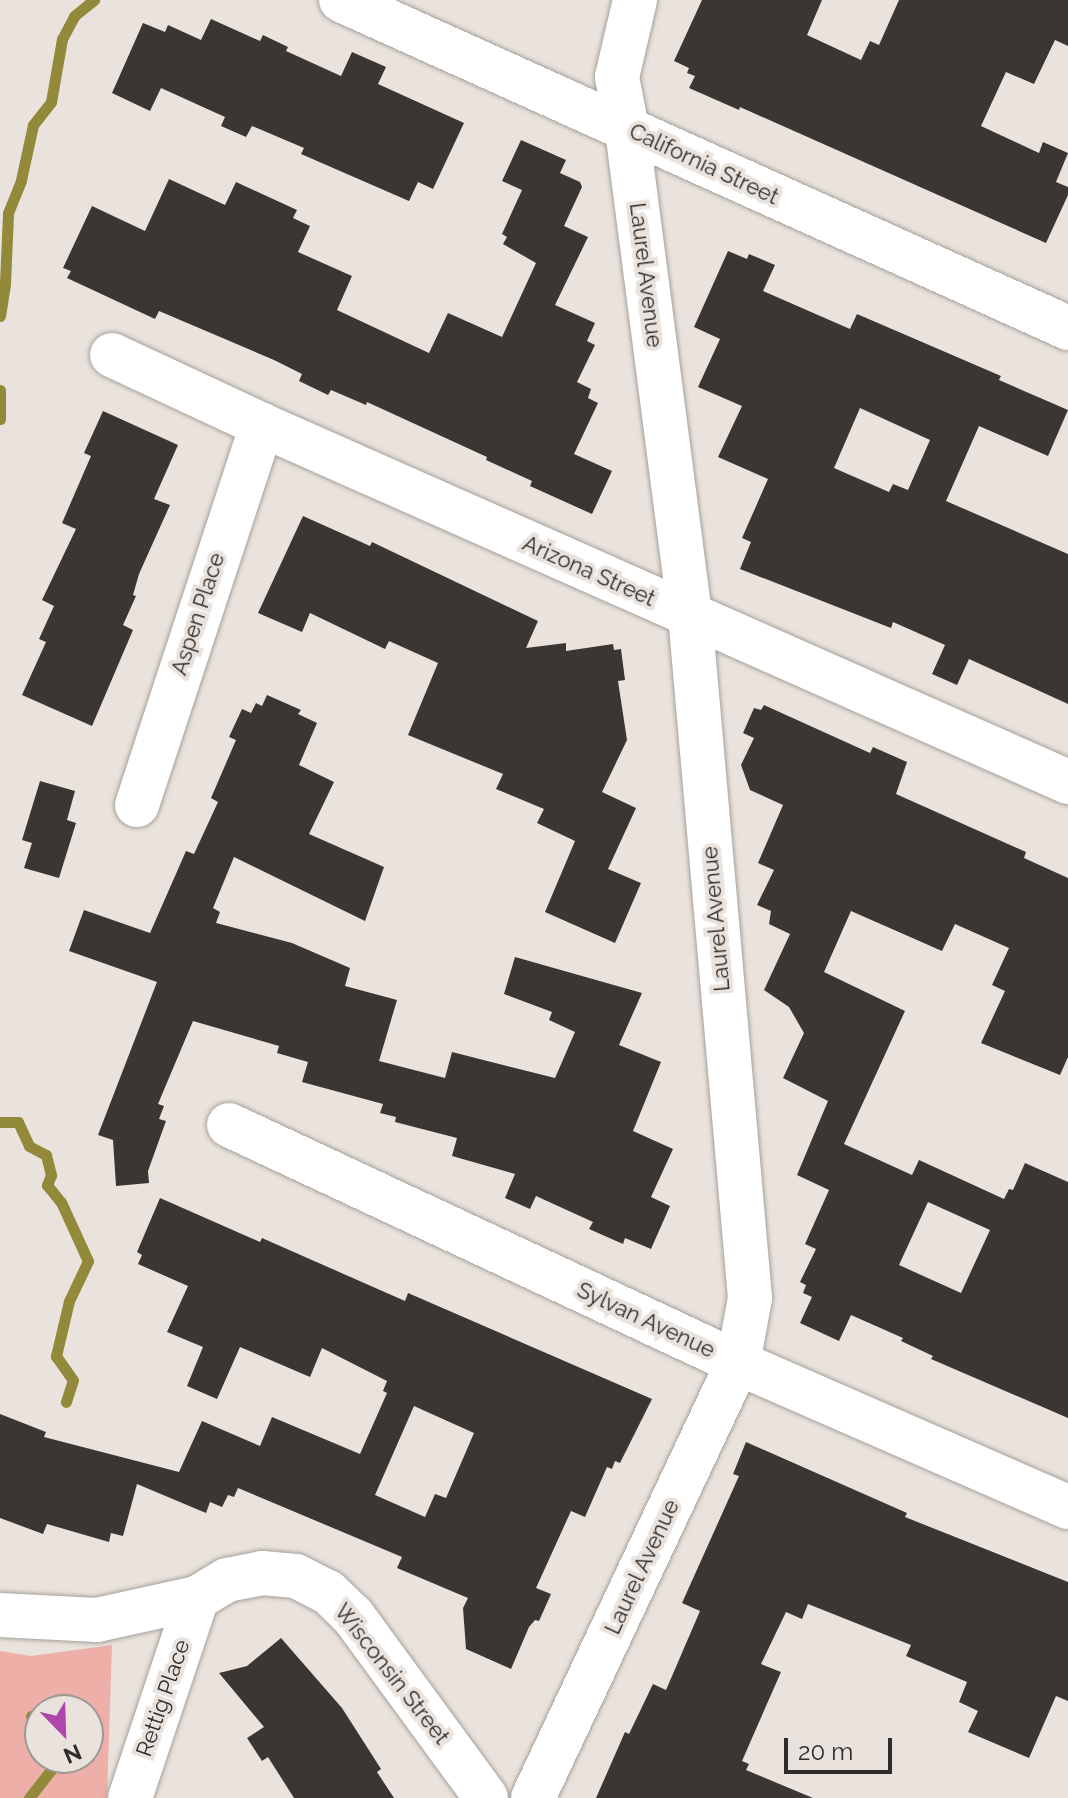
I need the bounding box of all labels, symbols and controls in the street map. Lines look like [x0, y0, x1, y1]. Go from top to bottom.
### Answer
street label: California Street [625, 118, 783, 210]
street label: Laurel Avenue [624, 200, 668, 350]
street label: Arizona Street [519, 530, 659, 612]
street label: Aspen Place [166, 550, 230, 678]
street label: Laurel Avenue [696, 845, 736, 993]
street label: Sylvan Avenue [573, 1276, 719, 1364]
street label: Laurel Avenue [599, 1495, 685, 1639]
street label: Wisconsin Street [329, 1598, 455, 1750]
street label: Rettig Place [131, 1636, 195, 1760]
north arrow [24, 1694, 104, 1774]
scale bar [788, 1722, 896, 1772]
text: 20 m [798, 1737, 853, 1766]
text: N [60, 1739, 85, 1769]

